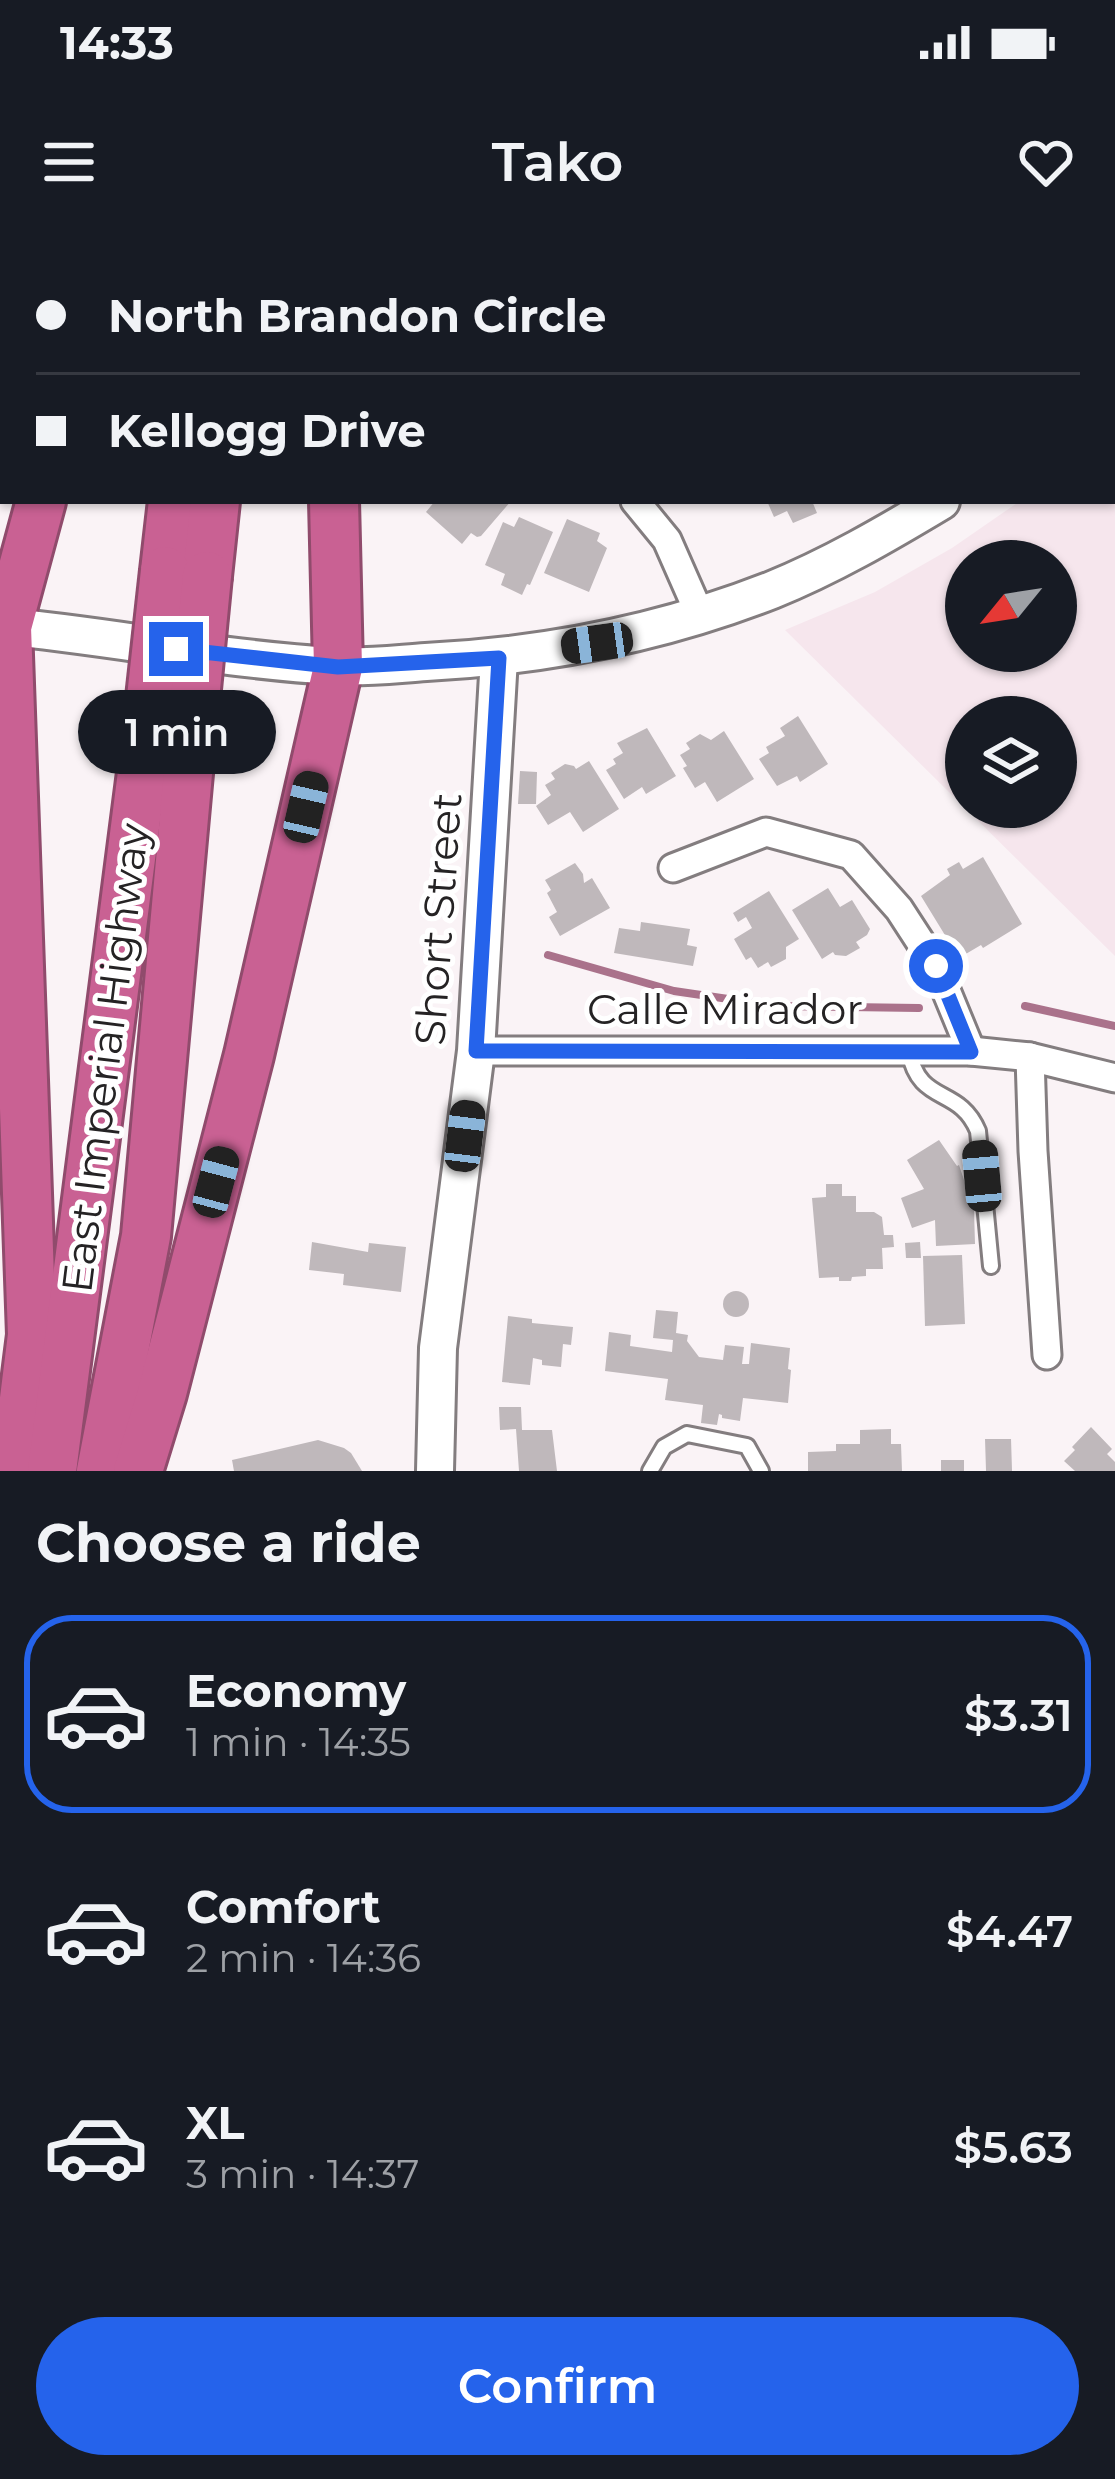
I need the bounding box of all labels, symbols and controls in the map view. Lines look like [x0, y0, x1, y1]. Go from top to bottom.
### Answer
text: 14:33 [60, 15, 174, 70]
icon: menu [36, 129, 102, 195]
text: Tako [492, 129, 623, 195]
icon: heart [1013, 129, 1079, 195]
text: North Brandon Circle [108, 288, 606, 343]
text: Kellogg Drive [108, 403, 426, 458]
north arrow [945, 540, 1077, 672]
map controls [945, 540, 1077, 828]
car [559, 620, 635, 666]
route end [149, 622, 203, 676]
callout: 1 min [77, 691, 275, 775]
button: layers [945, 696, 1077, 828]
text: 1 min [125, 708, 229, 756]
car [280, 768, 332, 846]
street label: Short Street [403, 791, 473, 1047]
street label: East Imperial Highway [50, 820, 160, 1295]
route start [909, 939, 963, 993]
street label: Calle Mirador [587, 983, 863, 1035]
car [443, 1098, 487, 1174]
car [961, 1139, 1003, 1213]
car [189, 1143, 243, 1221]
text: Choose a ride [36, 1510, 421, 1576]
icon: car [42, 1660, 150, 1768]
text: Economy [186, 1663, 406, 1718]
text: $3.31 [964, 1687, 1073, 1742]
text: 1 min · 14:35 [186, 1718, 411, 1766]
icon: car [42, 1876, 150, 1984]
text: Comfort [186, 1879, 381, 1934]
text: $4.47 [946, 1903, 1073, 1958]
text: 2 min · 14:36 [186, 1934, 421, 1982]
icon: car [42, 2092, 150, 2200]
text: XL [186, 2095, 244, 2150]
text: $5.63 [954, 2119, 1073, 2174]
text: 3 min · 14:37 [186, 2150, 420, 2198]
button: Confirm [36, 2317, 1079, 2455]

